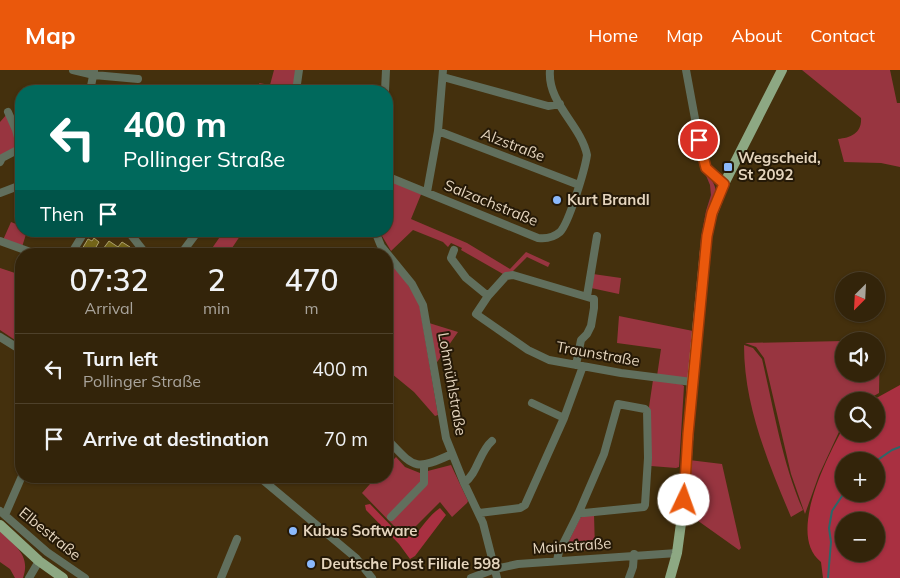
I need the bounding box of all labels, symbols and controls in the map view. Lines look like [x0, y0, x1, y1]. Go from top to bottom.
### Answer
text: Map [25, 20, 76, 50]
text: Home [588, 24, 638, 47]
text: Map [666, 24, 703, 47]
text: About [731, 24, 782, 47]
text: Contact [810, 24, 875, 47]
text: 400 m [123, 102, 227, 146]
icon: left [40, 105, 105, 170]
pin [678, 119, 720, 161]
street label: Alzstraße [479, 124, 548, 165]
icon: arrive [685, 126, 713, 154]
text: Pollinger Straße [123, 145, 285, 173]
place label: Wegscheid, St 2092 [738, 148, 821, 184]
marker: Wegscheid, St 2092 [722, 161, 734, 173]
street label: Salzachstraße [442, 175, 541, 230]
place label: Kurt Brandl [567, 190, 650, 209]
marker: Kurt Brandl [551, 194, 563, 206]
icon: arrive [94, 200, 122, 228]
text: Then [40, 202, 84, 226]
text: 07:32 [69, 261, 149, 299]
text: 2 [208, 261, 226, 299]
text: 470 [285, 261, 339, 299]
north arrow [835, 272, 885, 322]
map controls [835, 272, 885, 562]
text: Arrival [85, 298, 133, 318]
text: min [203, 298, 230, 318]
text: m [305, 298, 319, 318]
street label: Lohmühlstraße [434, 331, 471, 437]
button: sound [835, 332, 885, 382]
street label: Traunstraße [555, 337, 641, 370]
text: Turn left [83, 347, 158, 371]
icon: left [40, 355, 68, 383]
text: 400 m [312, 357, 368, 381]
text: Pollinger Straße [83, 371, 201, 391]
button: search [835, 392, 885, 442]
icon: arrive [40, 425, 68, 453]
text: Arrive at destination [83, 427, 269, 451]
text: 70 m [324, 427, 368, 451]
button: + [835, 452, 885, 502]
position arrow [657, 473, 709, 525]
street label: Elbestraße [15, 503, 85, 564]
button: − [835, 512, 885, 562]
place label: Kubus Software [303, 521, 417, 540]
marker: Kubus Software [287, 525, 299, 537]
street label: Mainstraße [532, 533, 612, 558]
place label: Deutsche Post Filiale 598 [321, 554, 500, 573]
marker: Deutsche Post Filiale 598 [305, 558, 317, 570]

